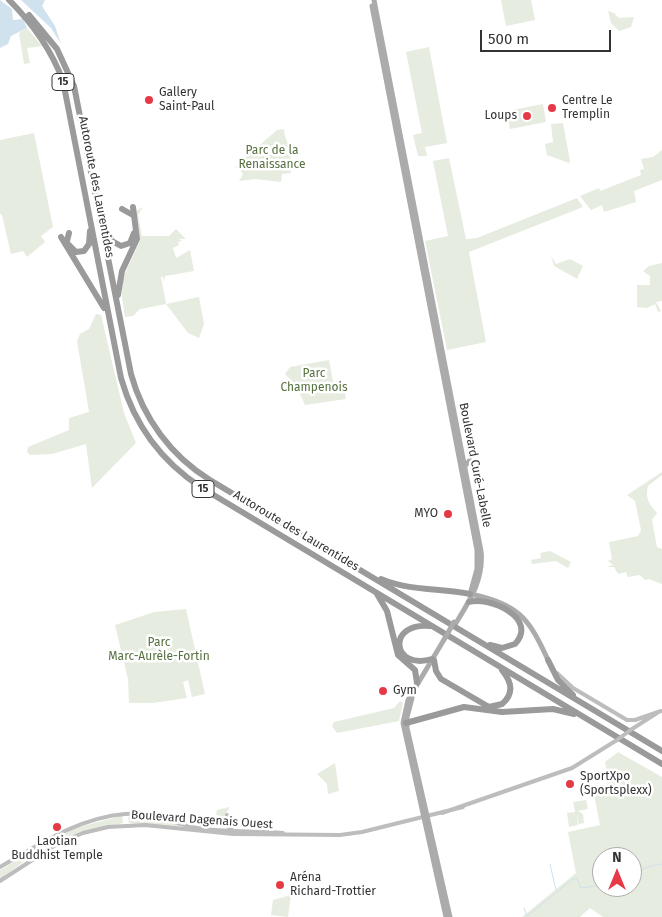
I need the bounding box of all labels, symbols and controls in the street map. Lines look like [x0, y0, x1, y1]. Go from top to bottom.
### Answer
scale bar [482, 20, 613, 52]
text: 500 m [488, 30, 529, 48]
road number: 15 [52, 74, 74, 90]
place label: Gallery Saint-Paul [159, 86, 215, 114]
marker: Gallery Saint-Paul [143, 94, 155, 106]
place label: Centre Le Tremplin [562, 94, 613, 122]
marker: Centre Le Tremplin [546, 102, 558, 114]
place label: Loups [485, 109, 517, 123]
marker: Loups [521, 110, 533, 122]
street label: Autoroute des Laurentides [75, 115, 117, 259]
park label: Parc de la Renaissance [238, 144, 306, 172]
park label: Parc Champenois [280, 367, 348, 395]
street label: Boulevard Curé-Labelle [456, 401, 494, 529]
road number: 15 [192, 480, 214, 498]
street label: Autoroute des Laurentides [231, 488, 361, 574]
place label: MYO [414, 507, 438, 521]
marker: MYO [442, 508, 454, 520]
park label: Parc Marc-Aurèle-Fortin [108, 636, 210, 664]
place label: Gym [393, 684, 417, 698]
marker: Gym [377, 685, 389, 697]
place label: SportXpo (Sportsplexx) [580, 770, 652, 798]
marker: SportXpo (Sportsplexx) [564, 778, 576, 790]
street label: Boulevard Dagenais Ouest [131, 808, 273, 832]
marker: Laotian Buddhist Temple [51, 821, 63, 833]
place label: Laotian Buddhist Temple [11, 835, 103, 863]
north arrow [592, 847, 642, 897]
text: N [612, 849, 622, 866]
place label: Aréna Richard-Trottier [290, 871, 376, 899]
marker: Aréna Richard-Trottier [274, 879, 286, 891]

